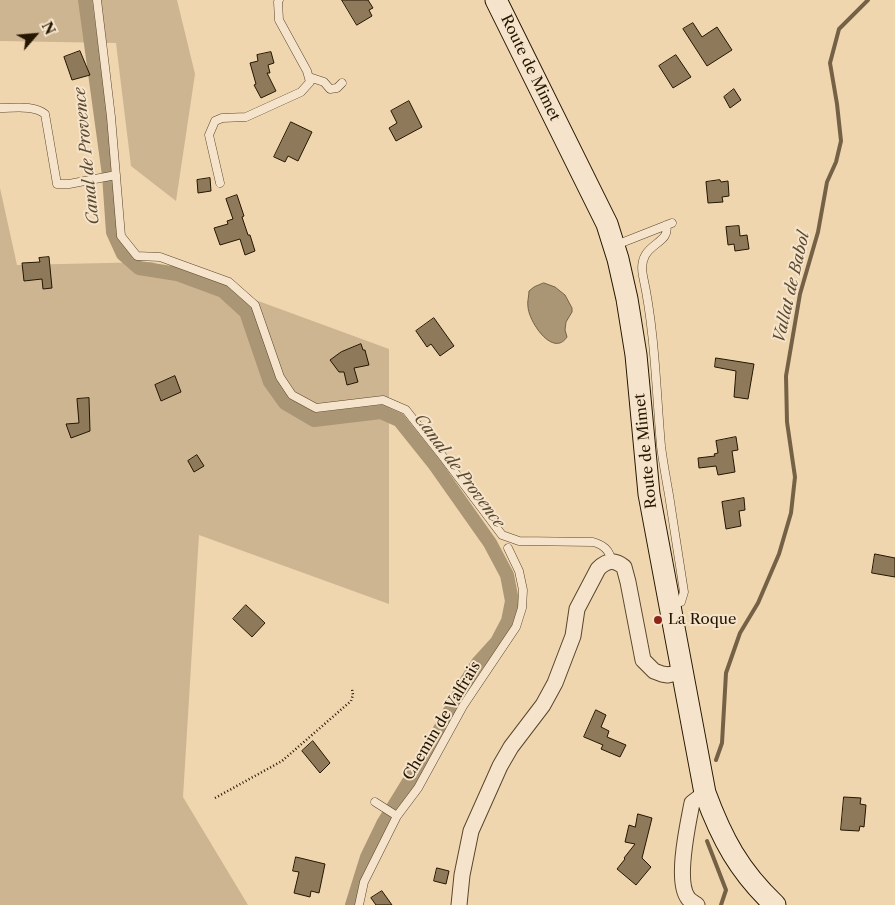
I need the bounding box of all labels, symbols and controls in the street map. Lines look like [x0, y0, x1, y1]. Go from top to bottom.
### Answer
north arrow [10, 10, 60, 60]
street label: Route de Mimet [497, 12, 563, 124]
text: N [38, 19, 59, 38]
water label: Canal de Provence [70, 86, 104, 226]
water label: Vallat de Babol [770, 229, 814, 345]
street label: Route de Mimet [631, 392, 661, 510]
water label: Canal de Provence [410, 410, 508, 532]
place label: La Roque [668, 611, 736, 629]
marker: La Roque [652, 614, 664, 626]
street label: Chemin de Valfrais [399, 658, 485, 784]

